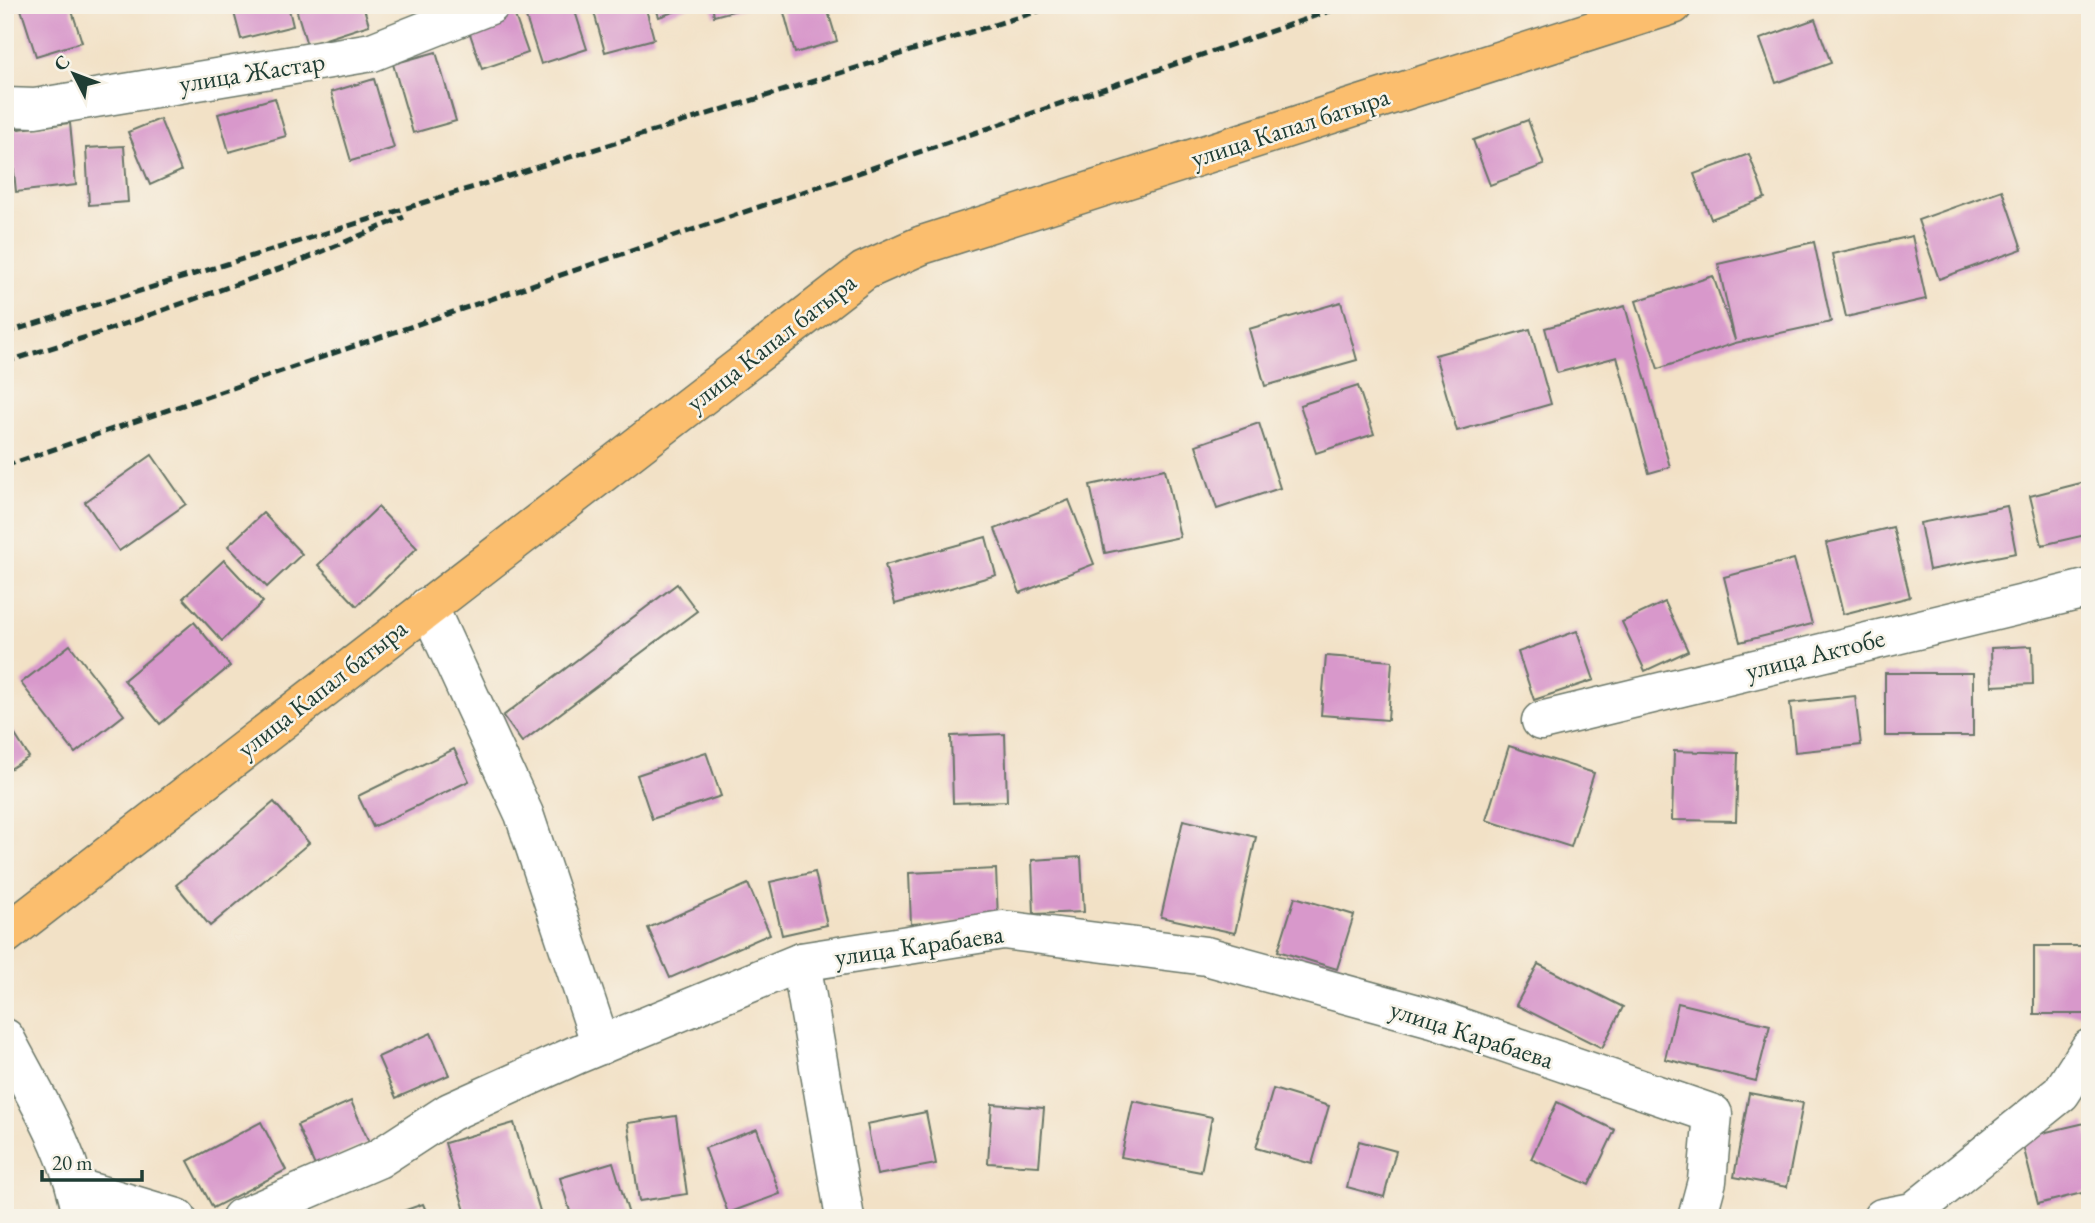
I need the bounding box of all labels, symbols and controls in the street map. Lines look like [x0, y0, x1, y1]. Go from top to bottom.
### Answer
north arrow [38, 38, 108, 108]
street label: улица Жастар [177, 44, 327, 100]
text: С [48, 50, 76, 76]
street label: улица Капал батыра [1186, 79, 1394, 175]
street label: улица Капал батыра [679, 265, 863, 419]
street label: улица Капал батыра [230, 611, 414, 765]
street label: улица Актобе [1742, 620, 1888, 688]
street label: улица Карабаева [832, 916, 1006, 974]
street label: улица Карабаева [1386, 992, 1559, 1077]
scale bar [42, 1139, 142, 1183]
text: 20 m [52, 1149, 93, 1176]

